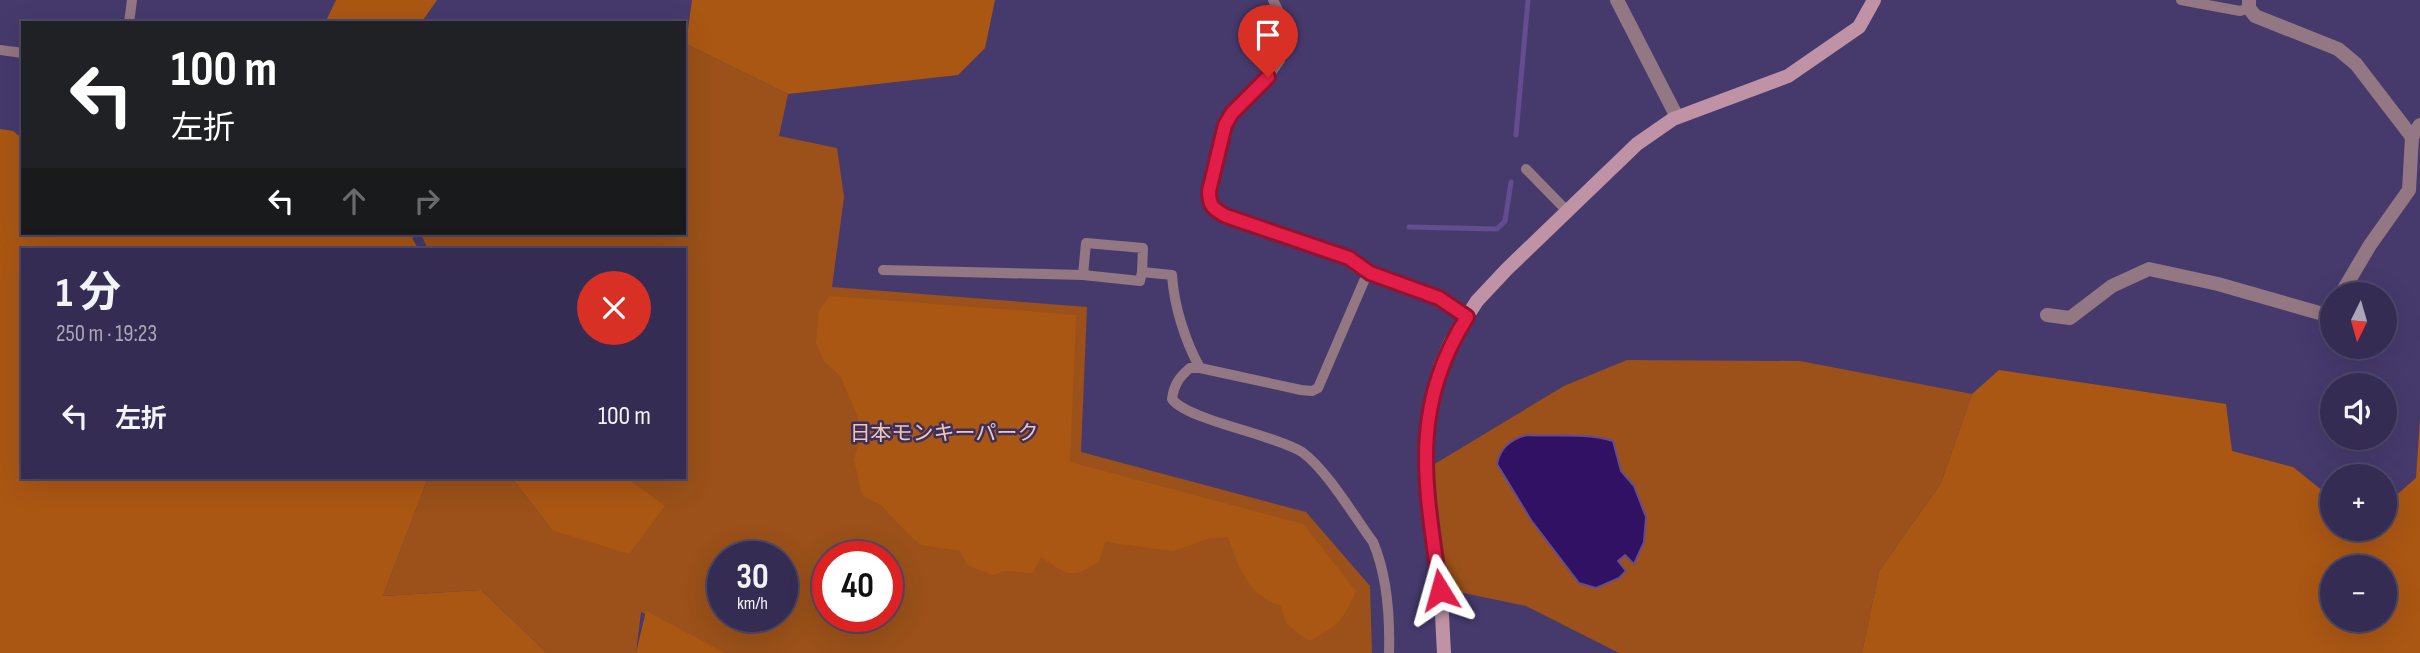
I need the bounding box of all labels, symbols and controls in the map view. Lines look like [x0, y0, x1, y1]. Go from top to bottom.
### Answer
pin [1238, 5, 1298, 77]
icon: arrive [1249, 16, 1287, 54]
text: 100 m [171, 41, 277, 100]
icon: left [56, 49, 147, 140]
text: 左折 [171, 109, 235, 148]
icon: left [262, 182, 300, 220]
icon: ahead [335, 182, 373, 220]
icon: right [408, 182, 446, 220]
text: 1 分 [56, 268, 121, 319]
button: close [577, 271, 651, 345]
north arrow [2320, 282, 2398, 359]
map controls [2320, 282, 2397, 632]
text: 250 m · 19:23 [56, 320, 157, 348]
button: sound [2320, 373, 2397, 450]
icon: left [56, 397, 94, 435]
text: 100 m [598, 401, 651, 432]
text: 左折 [115, 404, 167, 435]
park label: 日本モンキーパーク [850, 421, 1038, 446]
button: + [2320, 464, 2397, 541]
speed limit sign: 40 [812, 541, 903, 632]
position arrow [1403, 553, 1477, 627]
button: − [2320, 555, 2397, 632]
text: 30 [736, 556, 769, 599]
text: km/h [737, 593, 768, 614]

